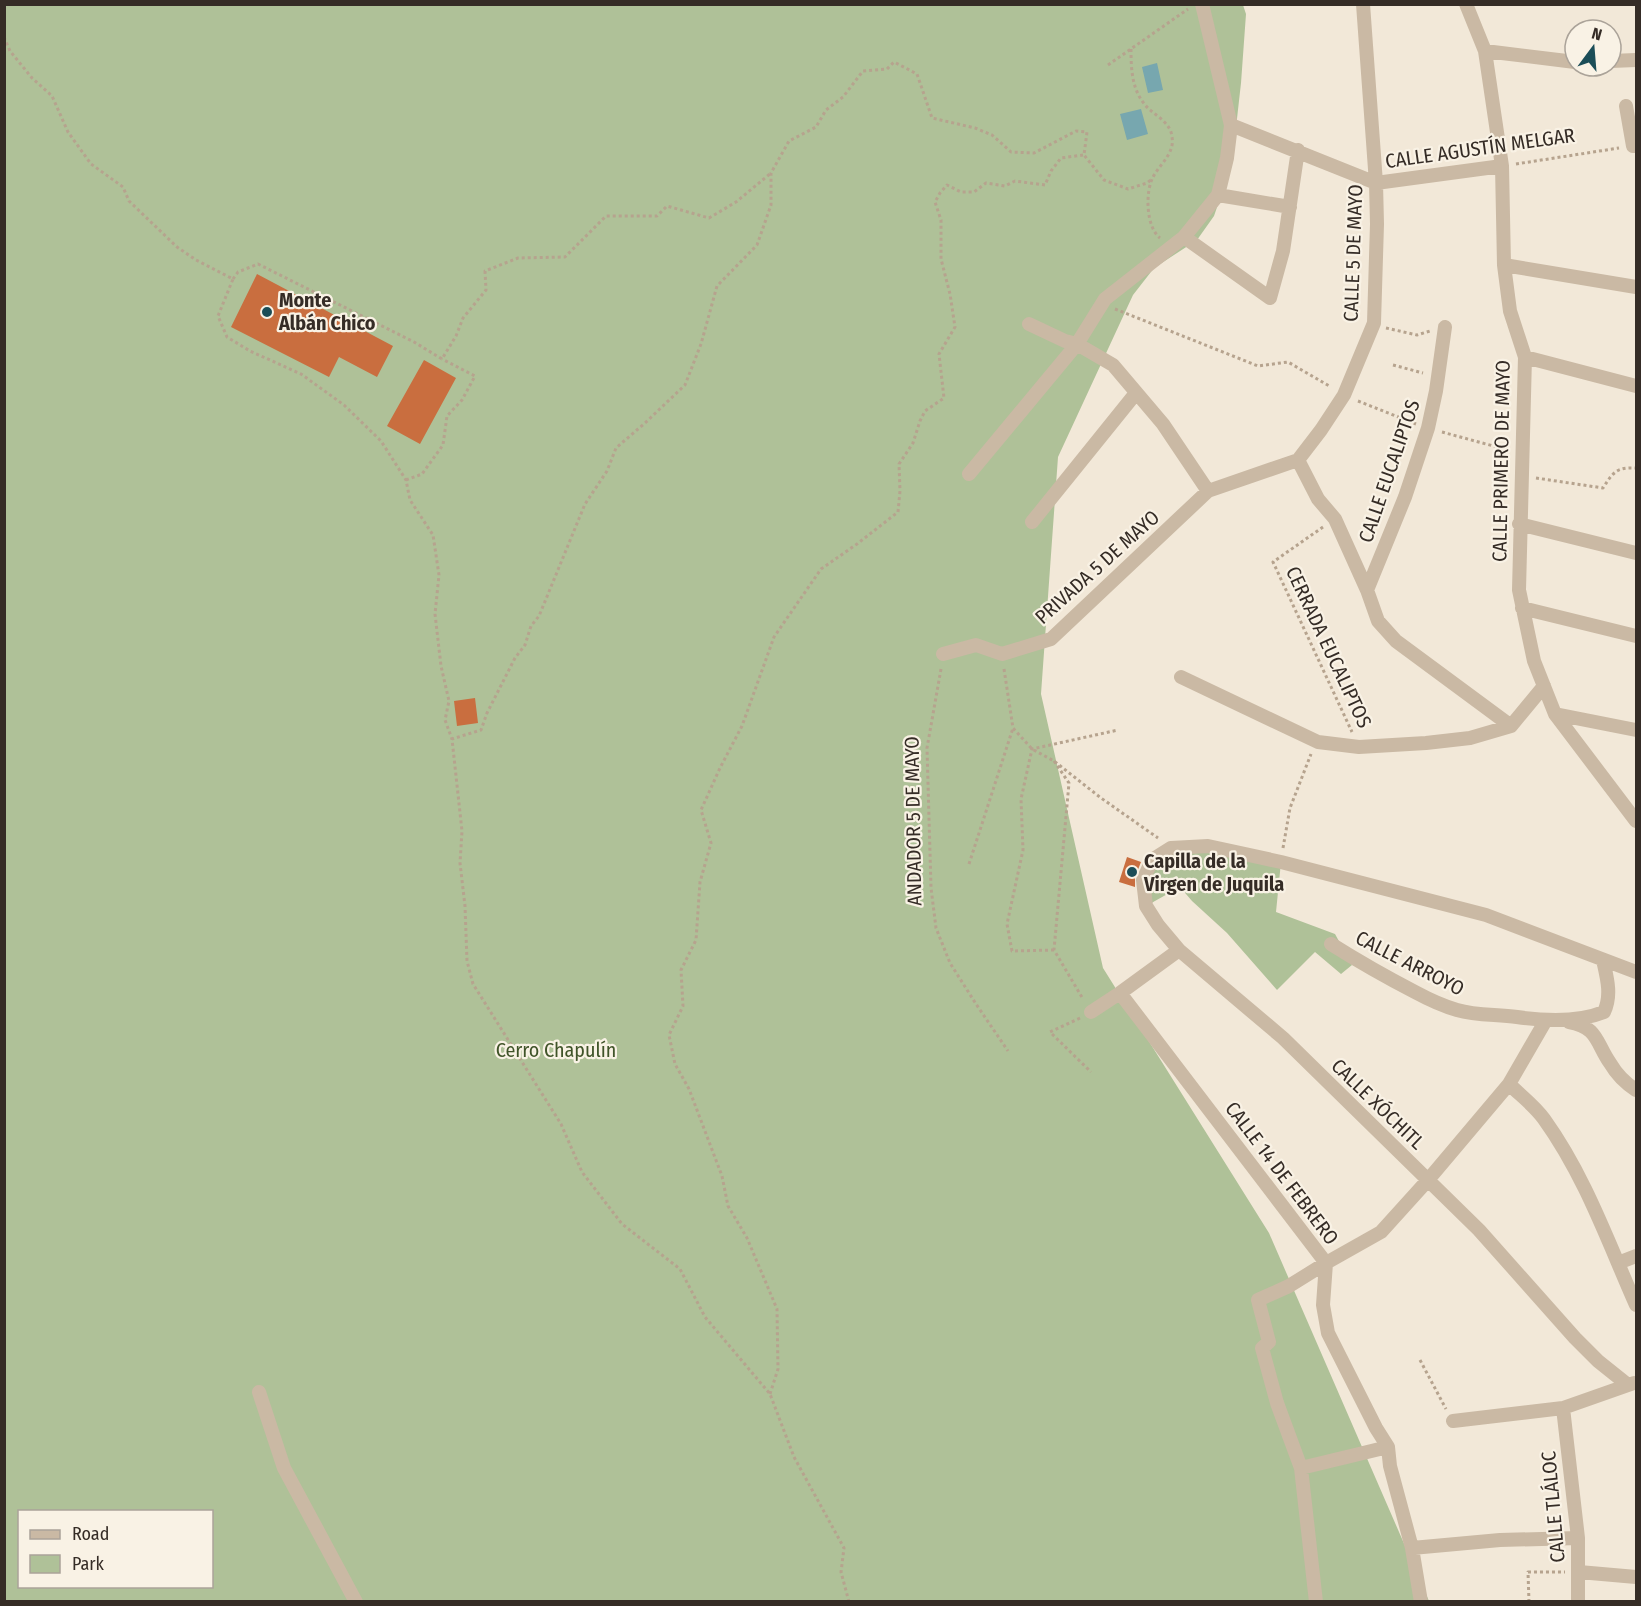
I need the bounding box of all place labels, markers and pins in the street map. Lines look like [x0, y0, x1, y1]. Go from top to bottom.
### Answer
place label: Monte Albán Chico [278, 288, 376, 335]
marker: Monte Albán Chico [260, 305, 274, 319]
place label: Capilla de la Virgen de Juquila [1143, 849, 1284, 896]
marker: Capilla de la Virgen de Juquila [1125, 865, 1139, 879]

